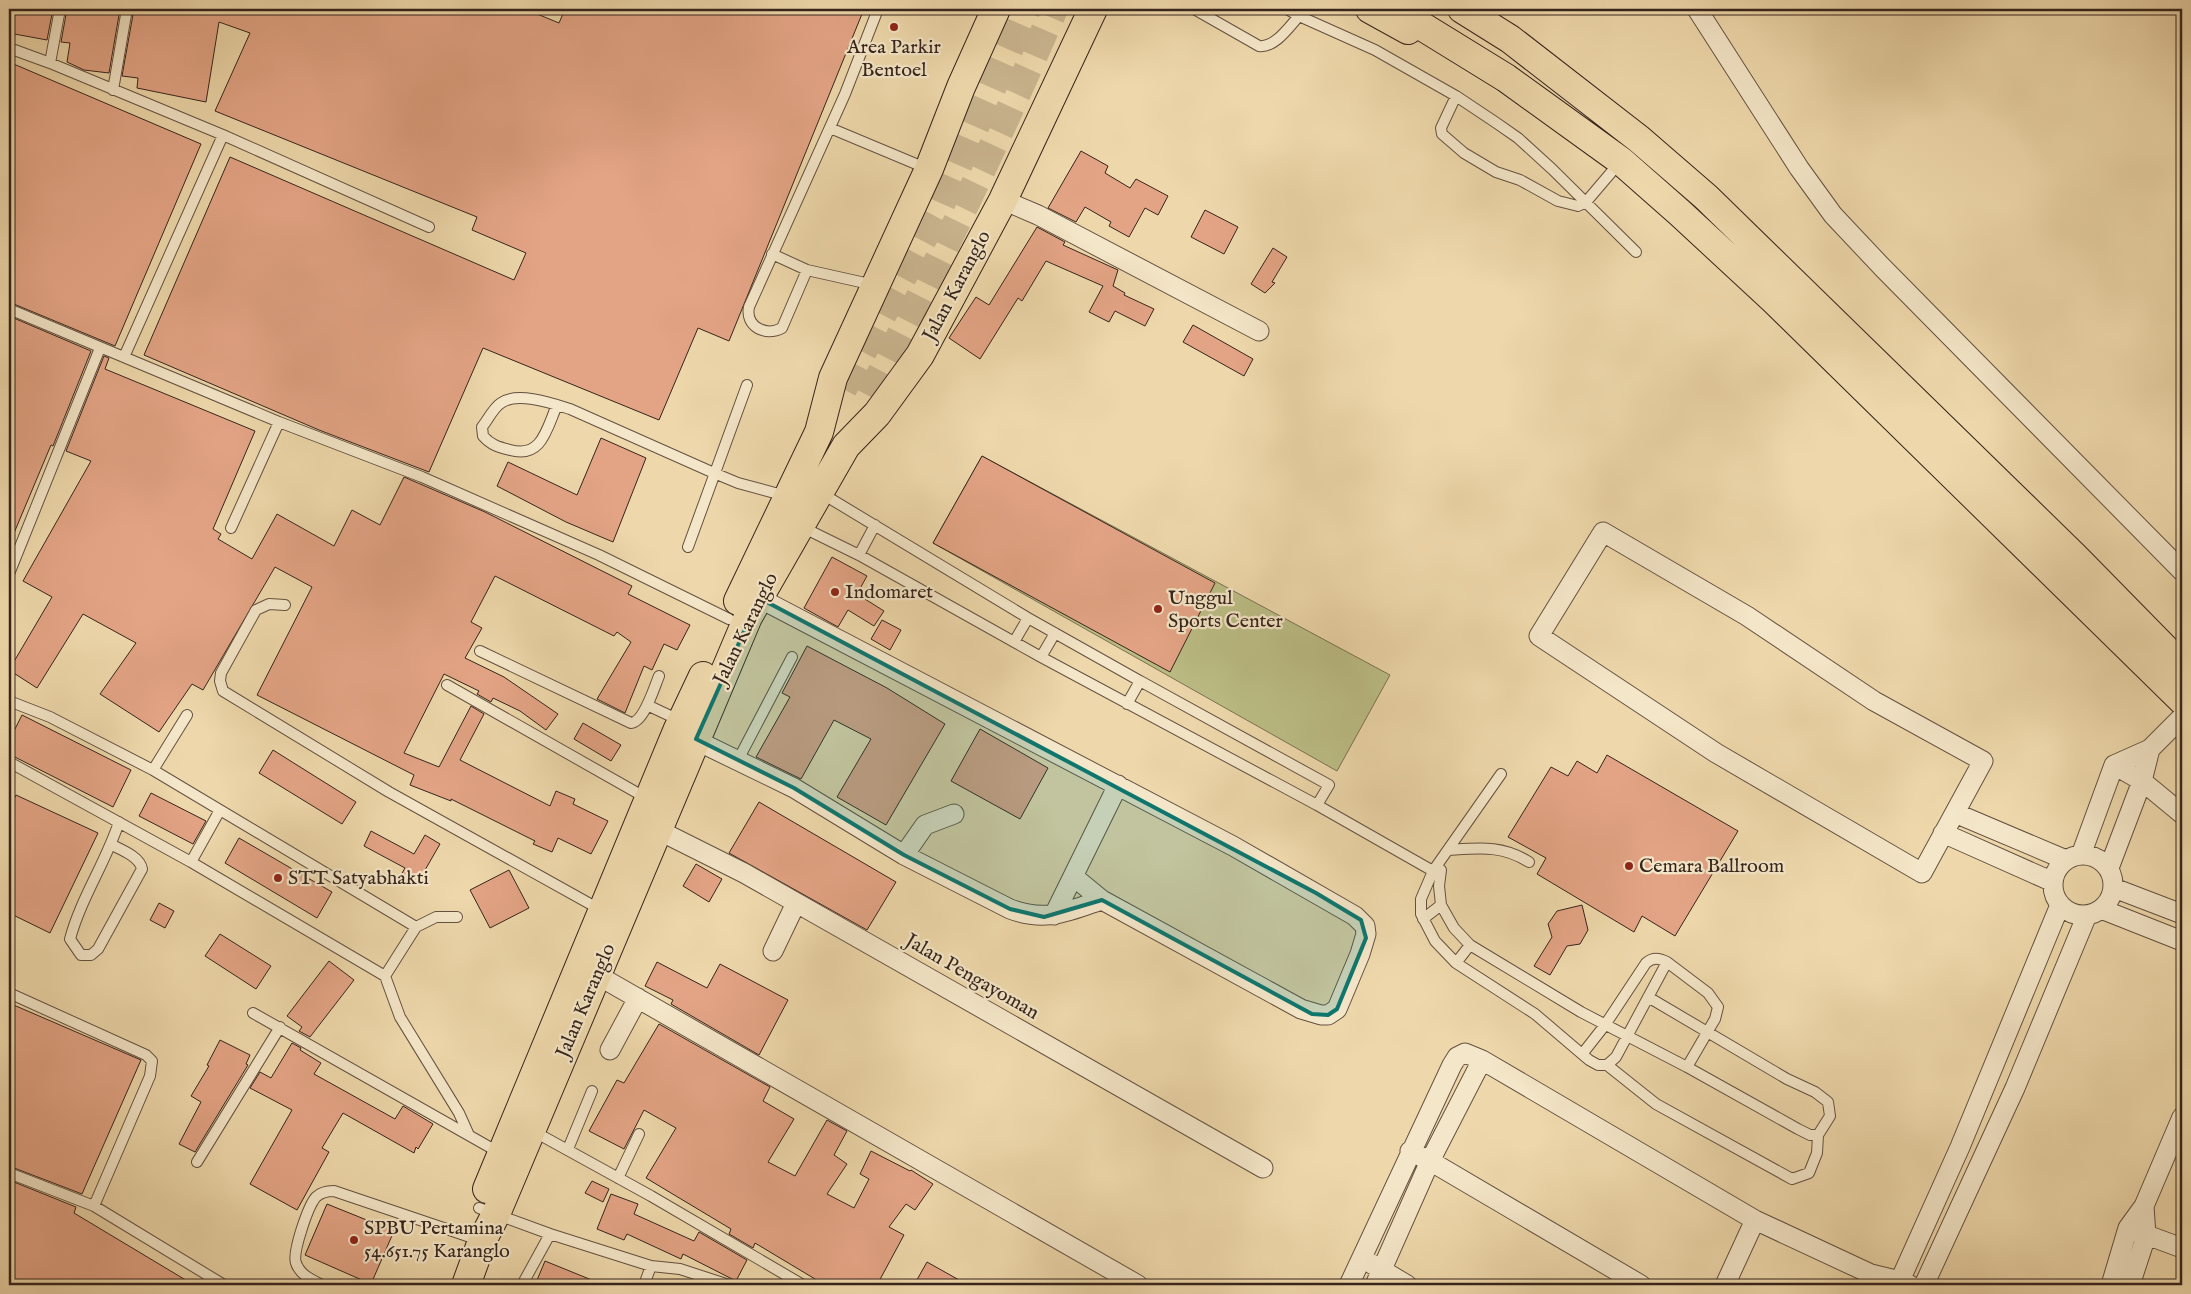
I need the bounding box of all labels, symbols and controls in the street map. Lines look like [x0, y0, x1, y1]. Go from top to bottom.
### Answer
marker: Area Parkir Bentoel [888, 21, 900, 33]
place label: Area Parkir Bentoel [846, 35, 942, 83]
street label: Jalan Karanglo [916, 226, 997, 348]
street label: Jalan Karanglo [707, 568, 784, 691]
place label: Indomaret [845, 580, 933, 605]
marker: Indomaret [829, 586, 841, 598]
place label: Unggul Sports Center [1168, 586, 1284, 634]
marker: Unggul Sports Center [1152, 603, 1164, 615]
place label: Cemara Ballroom [1639, 854, 1784, 879]
marker: Cemara Ballroom [1623, 860, 1635, 872]
place label: STT Satyabhakti [288, 866, 429, 891]
marker: STT Satyabhakti [272, 872, 284, 884]
street label: Jalan Pengayoman [899, 927, 1044, 1026]
street label: Jalan Karanglo [550, 940, 621, 1064]
place label: SPBU Pertamina 54.651.75 Karanglo [364, 1216, 510, 1264]
marker: SPBU Pertamina 54.651.75 Karanglo [348, 1234, 360, 1246]

